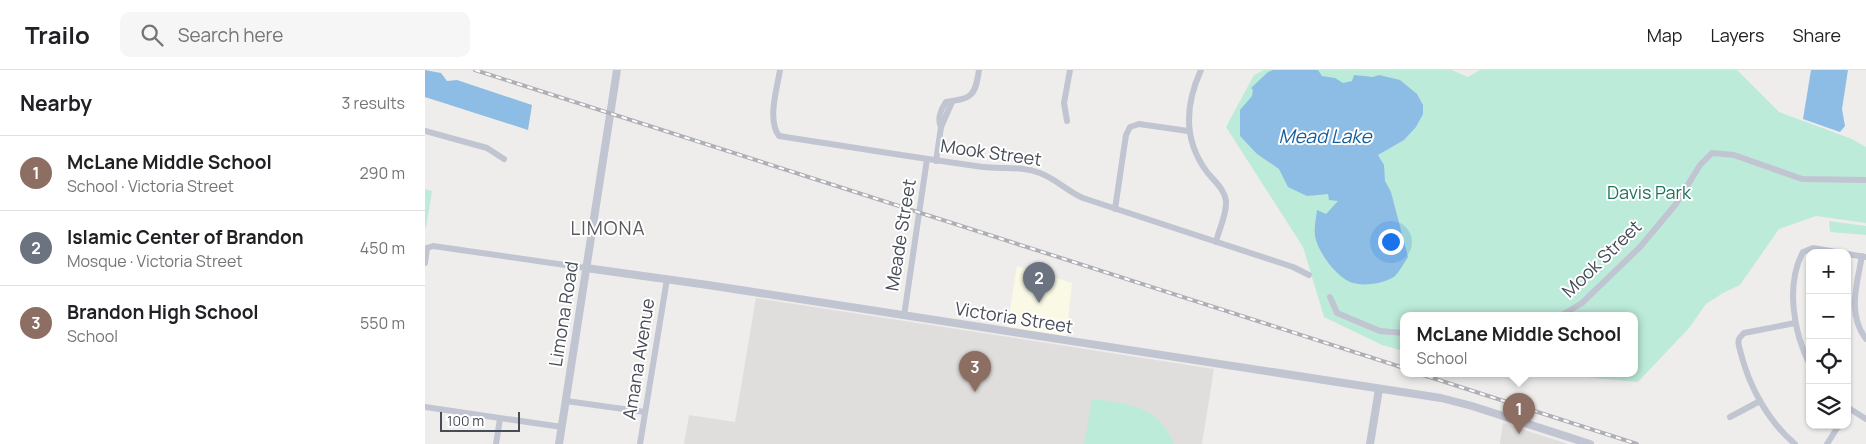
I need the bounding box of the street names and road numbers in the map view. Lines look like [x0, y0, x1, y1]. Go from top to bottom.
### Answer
street label: Mook Street [939, 133, 1043, 171]
street label: Meade Street [879, 177, 921, 293]
street label: Mook Street [1556, 214, 1646, 302]
street label: Limona Road [543, 260, 583, 368]
street label: Amana Avenue [617, 296, 659, 421]
street label: Victoria Street [953, 296, 1075, 338]

